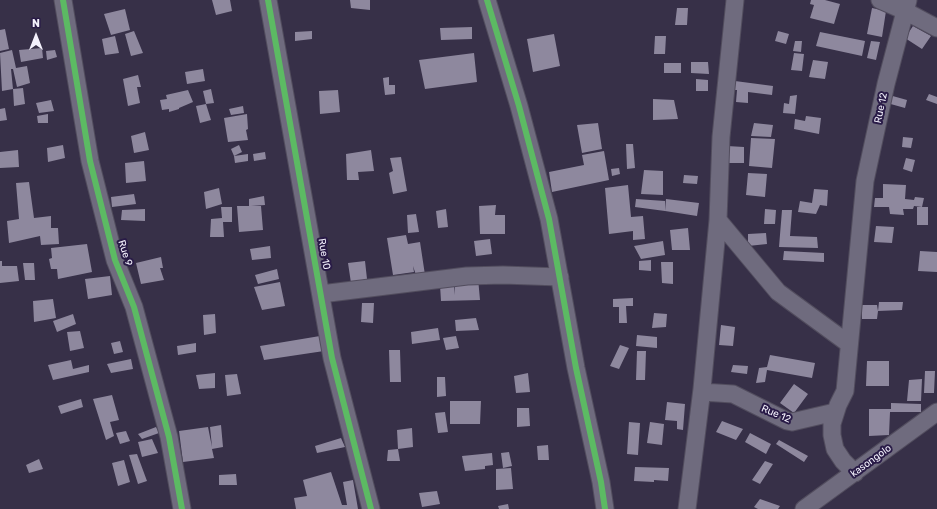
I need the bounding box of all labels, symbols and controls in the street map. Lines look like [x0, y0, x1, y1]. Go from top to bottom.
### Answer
north arrow [16, 16, 56, 56]
text: N [32, 17, 40, 30]
street label: Rue 12 [872, 92, 890, 124]
street label: Rue 10 [315, 238, 333, 270]
street label: Rue 9 [115, 239, 135, 267]
street label: Rue 12 [759, 402, 793, 426]
street label: kasongolo [848, 442, 894, 480]

